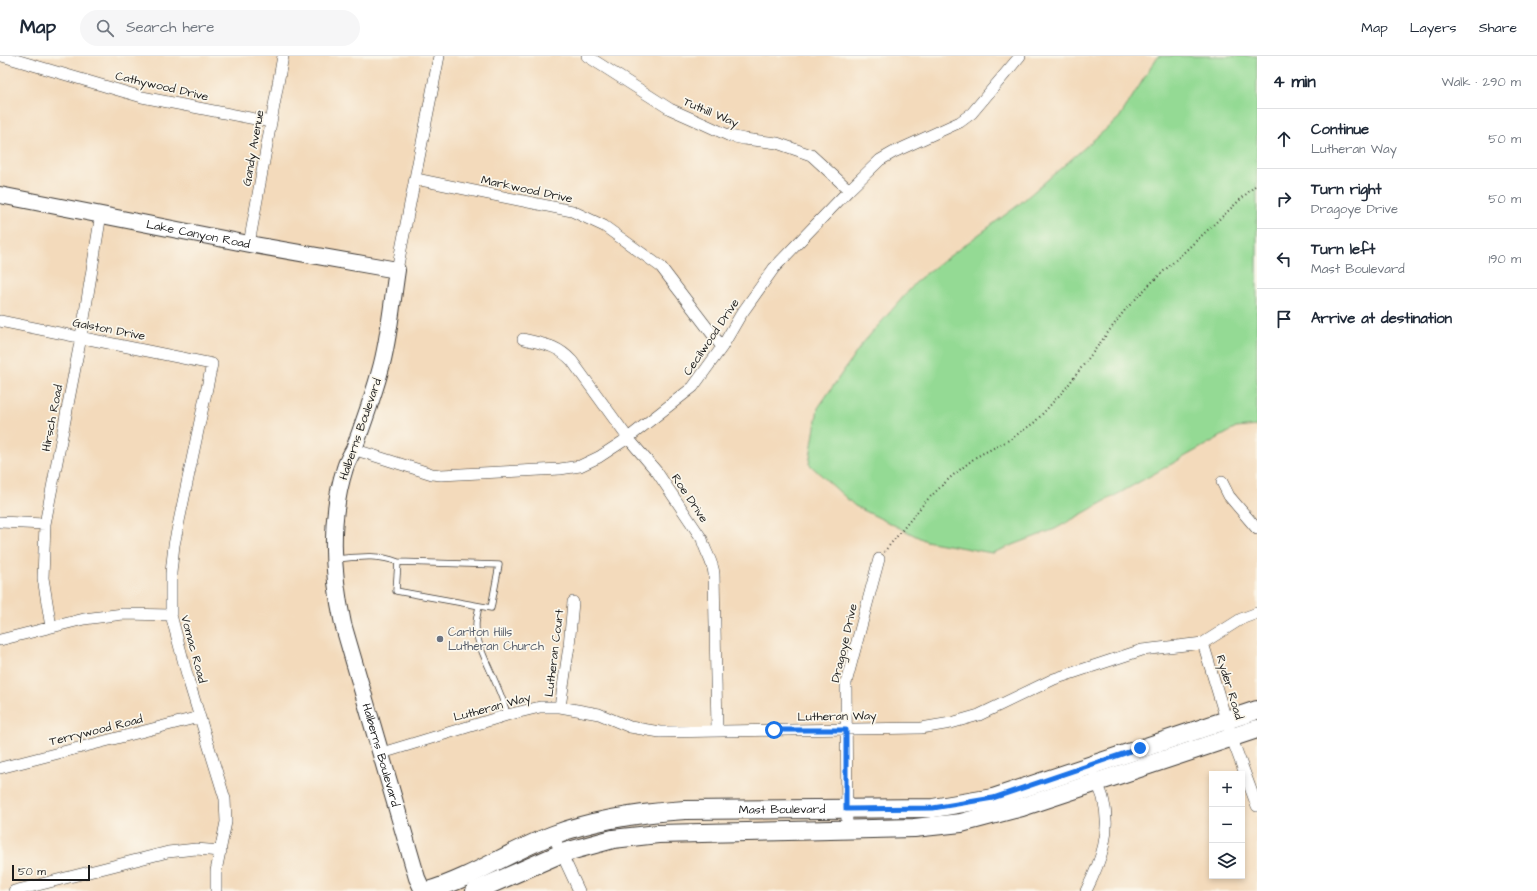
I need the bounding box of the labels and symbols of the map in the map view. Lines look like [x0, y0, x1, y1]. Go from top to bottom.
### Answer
street label: Cathywood Drive [113, 68, 211, 107]
street label: Tuthill Way [680, 93, 742, 133]
street label: Gandy Avenue [238, 108, 270, 188]
street label: Markwood Drive [480, 171, 575, 208]
street label: Lake Canyon Road [145, 216, 251, 253]
street label: Cecilwood Drive [679, 295, 744, 379]
street label: Galston Drive [71, 314, 147, 345]
street label: Halberns Boulevard [335, 376, 386, 482]
street label: Hirsch Road [38, 383, 67, 453]
street label: Roe Drive [667, 471, 712, 526]
street label: Dragoye Drive [827, 602, 863, 684]
street label: Lutheran Court [541, 608, 568, 698]
street label: Vomac Road [176, 613, 211, 685]
place label: Carlton Hills Lutheran Church [448, 624, 544, 655]
marker: Carlton Hills Lutheran Church [435, 634, 445, 644]
street label: Ryder Road [1211, 653, 1247, 722]
street label: Lutheran Way [452, 689, 533, 727]
street label: Halberns Boulevard [358, 701, 404, 809]
street label: Lutheran Way [797, 707, 877, 727]
street label: Terrywood Road [48, 711, 145, 751]
route start [765, 721, 783, 739]
route end [1131, 739, 1149, 757]
street label: Mast Boulevard [739, 801, 825, 819]
scale bar [12, 863, 90, 882]

